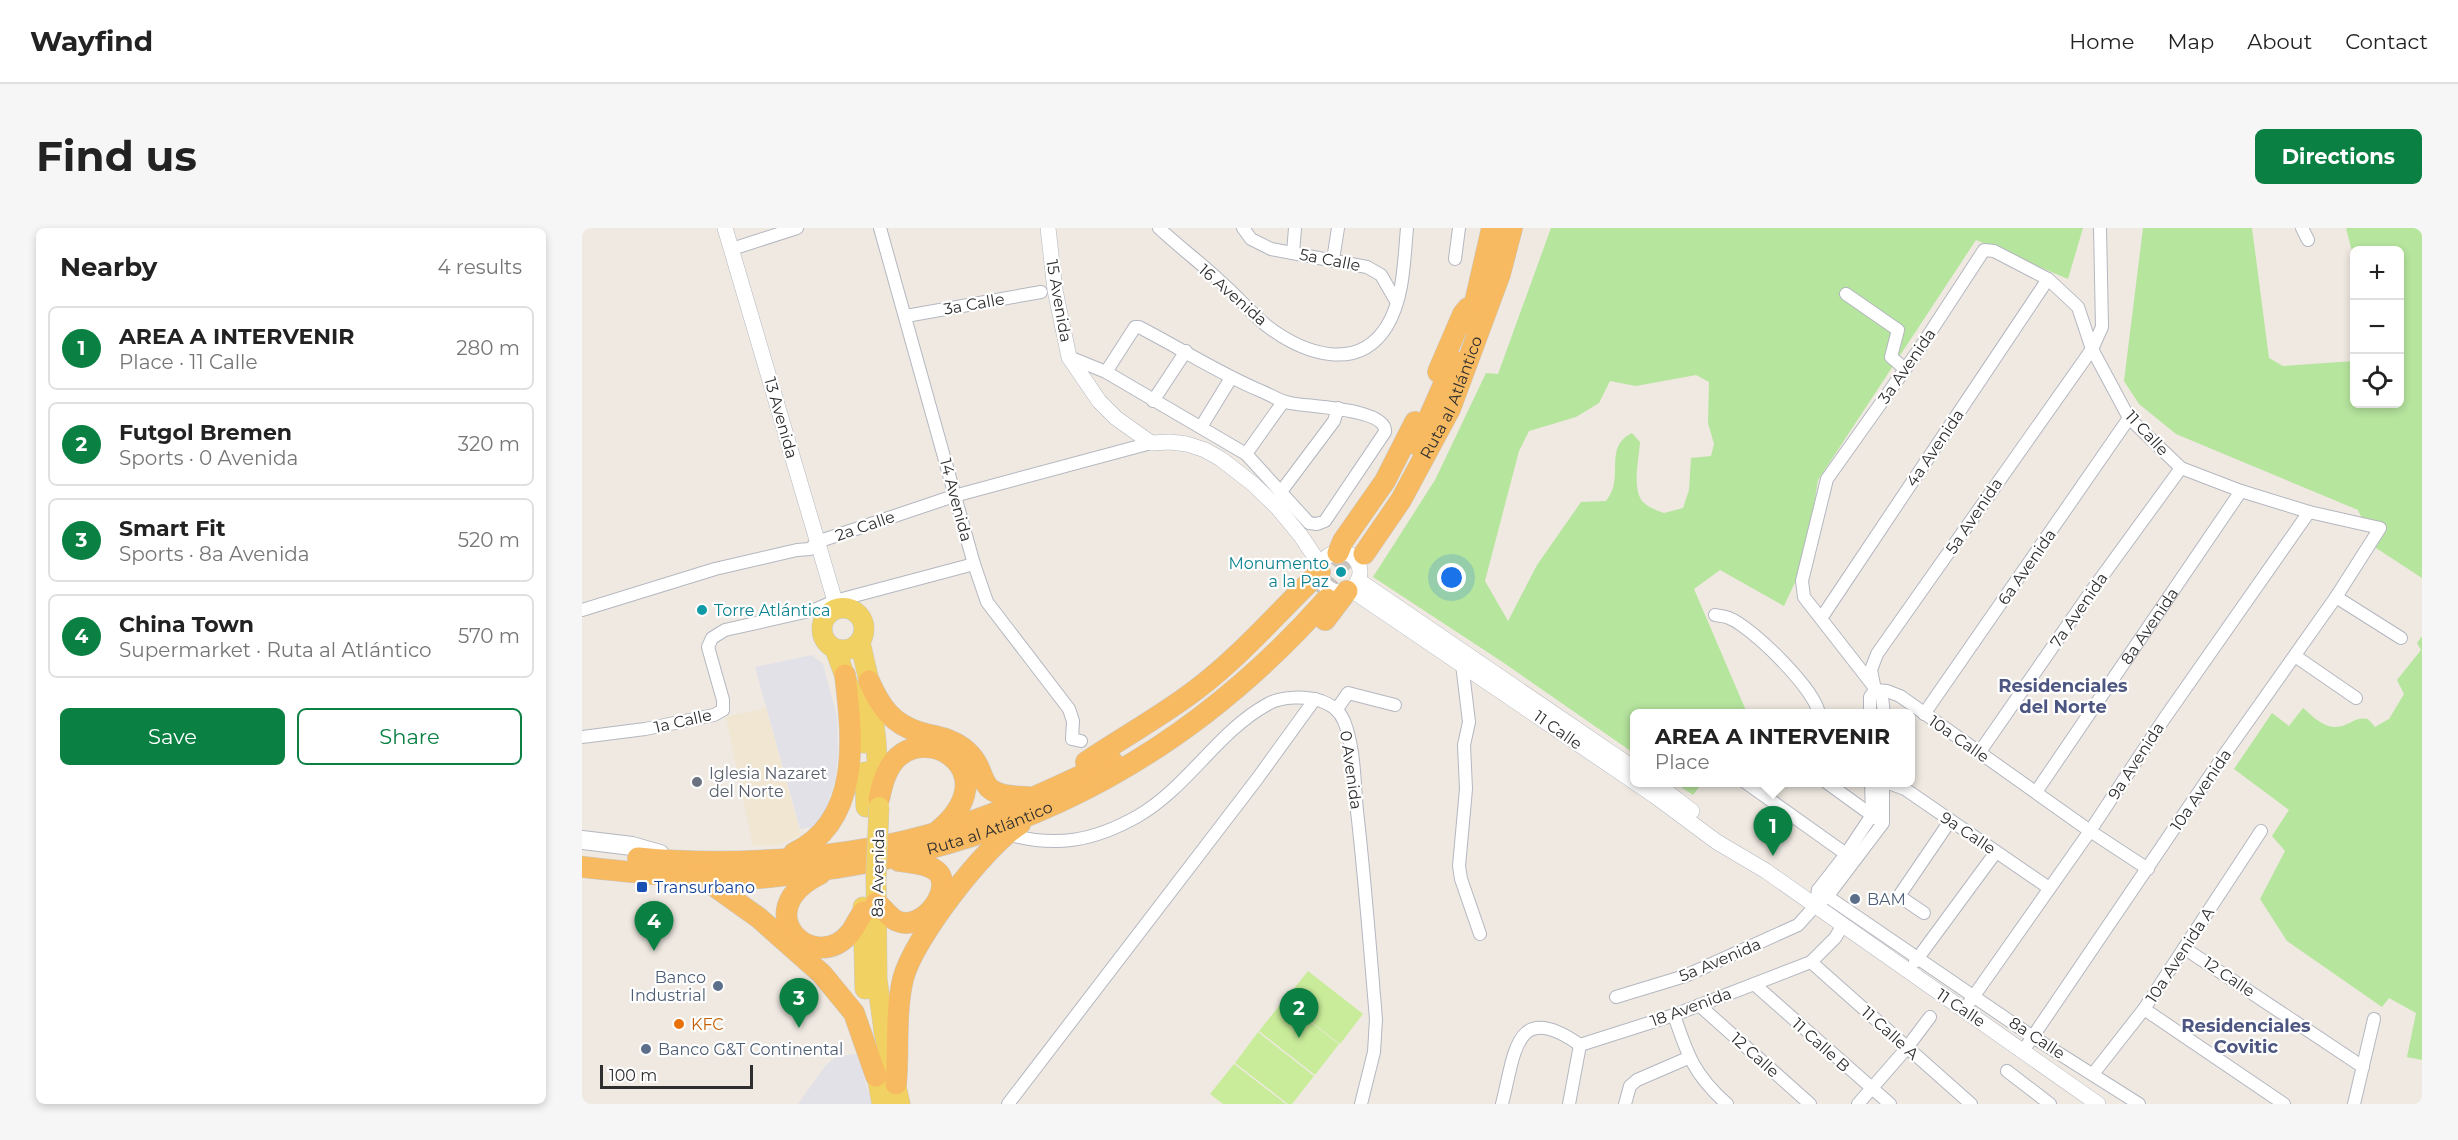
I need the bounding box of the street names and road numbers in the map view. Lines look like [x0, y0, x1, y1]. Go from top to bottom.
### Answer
street label: 5a Calle [1298, 245, 1362, 275]
street label: 15 Avenida [1042, 258, 1076, 344]
street label: 16 Avenida [1195, 260, 1271, 330]
street label: 3a Calle [942, 289, 1006, 319]
street label: 3a Avenida [1874, 325, 1940, 407]
street label: Ruta al Atlántico [1416, 333, 1486, 462]
street label: 13 Avenida [760, 375, 802, 461]
street label: 4a Avenida [1902, 406, 1968, 490]
street label: 11 Calle [2121, 407, 2173, 459]
street label: 14 Avenida [936, 456, 976, 544]
street label: 5a Avenida [1942, 475, 2006, 557]
street label: 2a Calle [833, 507, 897, 545]
street label: 6a Avenida [1994, 526, 2060, 608]
street label: 7a Avenida [2046, 569, 2112, 651]
street label: 8a Avenida [2116, 584, 2182, 668]
street label: 1a Calle [652, 705, 714, 737]
street label: 11 Calle [1530, 707, 1586, 753]
street label: 10a Calle [1925, 711, 1993, 767]
street label: 9a Avenida [2104, 719, 2168, 803]
street label: 0 Avenida [1336, 729, 1366, 811]
street label: 10a Avenida [2167, 745, 2235, 835]
street label: Ruta al Atlántico [924, 797, 1055, 858]
street label: 9a Calle [1937, 808, 1999, 858]
street label: 8a Avenida [868, 829, 888, 917]
street label: 10a Avenida A [2142, 903, 2218, 1006]
street label: 5a Avenida [1676, 934, 1764, 986]
street label: 12 Calle [2200, 953, 2258, 1001]
street label: 18 Avenida [1648, 984, 1734, 1030]
street label: 11 Calle [1933, 985, 1989, 1031]
street label: 11 Calle A [1858, 1002, 1923, 1064]
street label: 8a Calle [2005, 1013, 2069, 1063]
street label: 11 Calle B [1788, 1014, 1854, 1076]
street label: 12 Calle [1727, 1029, 1783, 1081]

